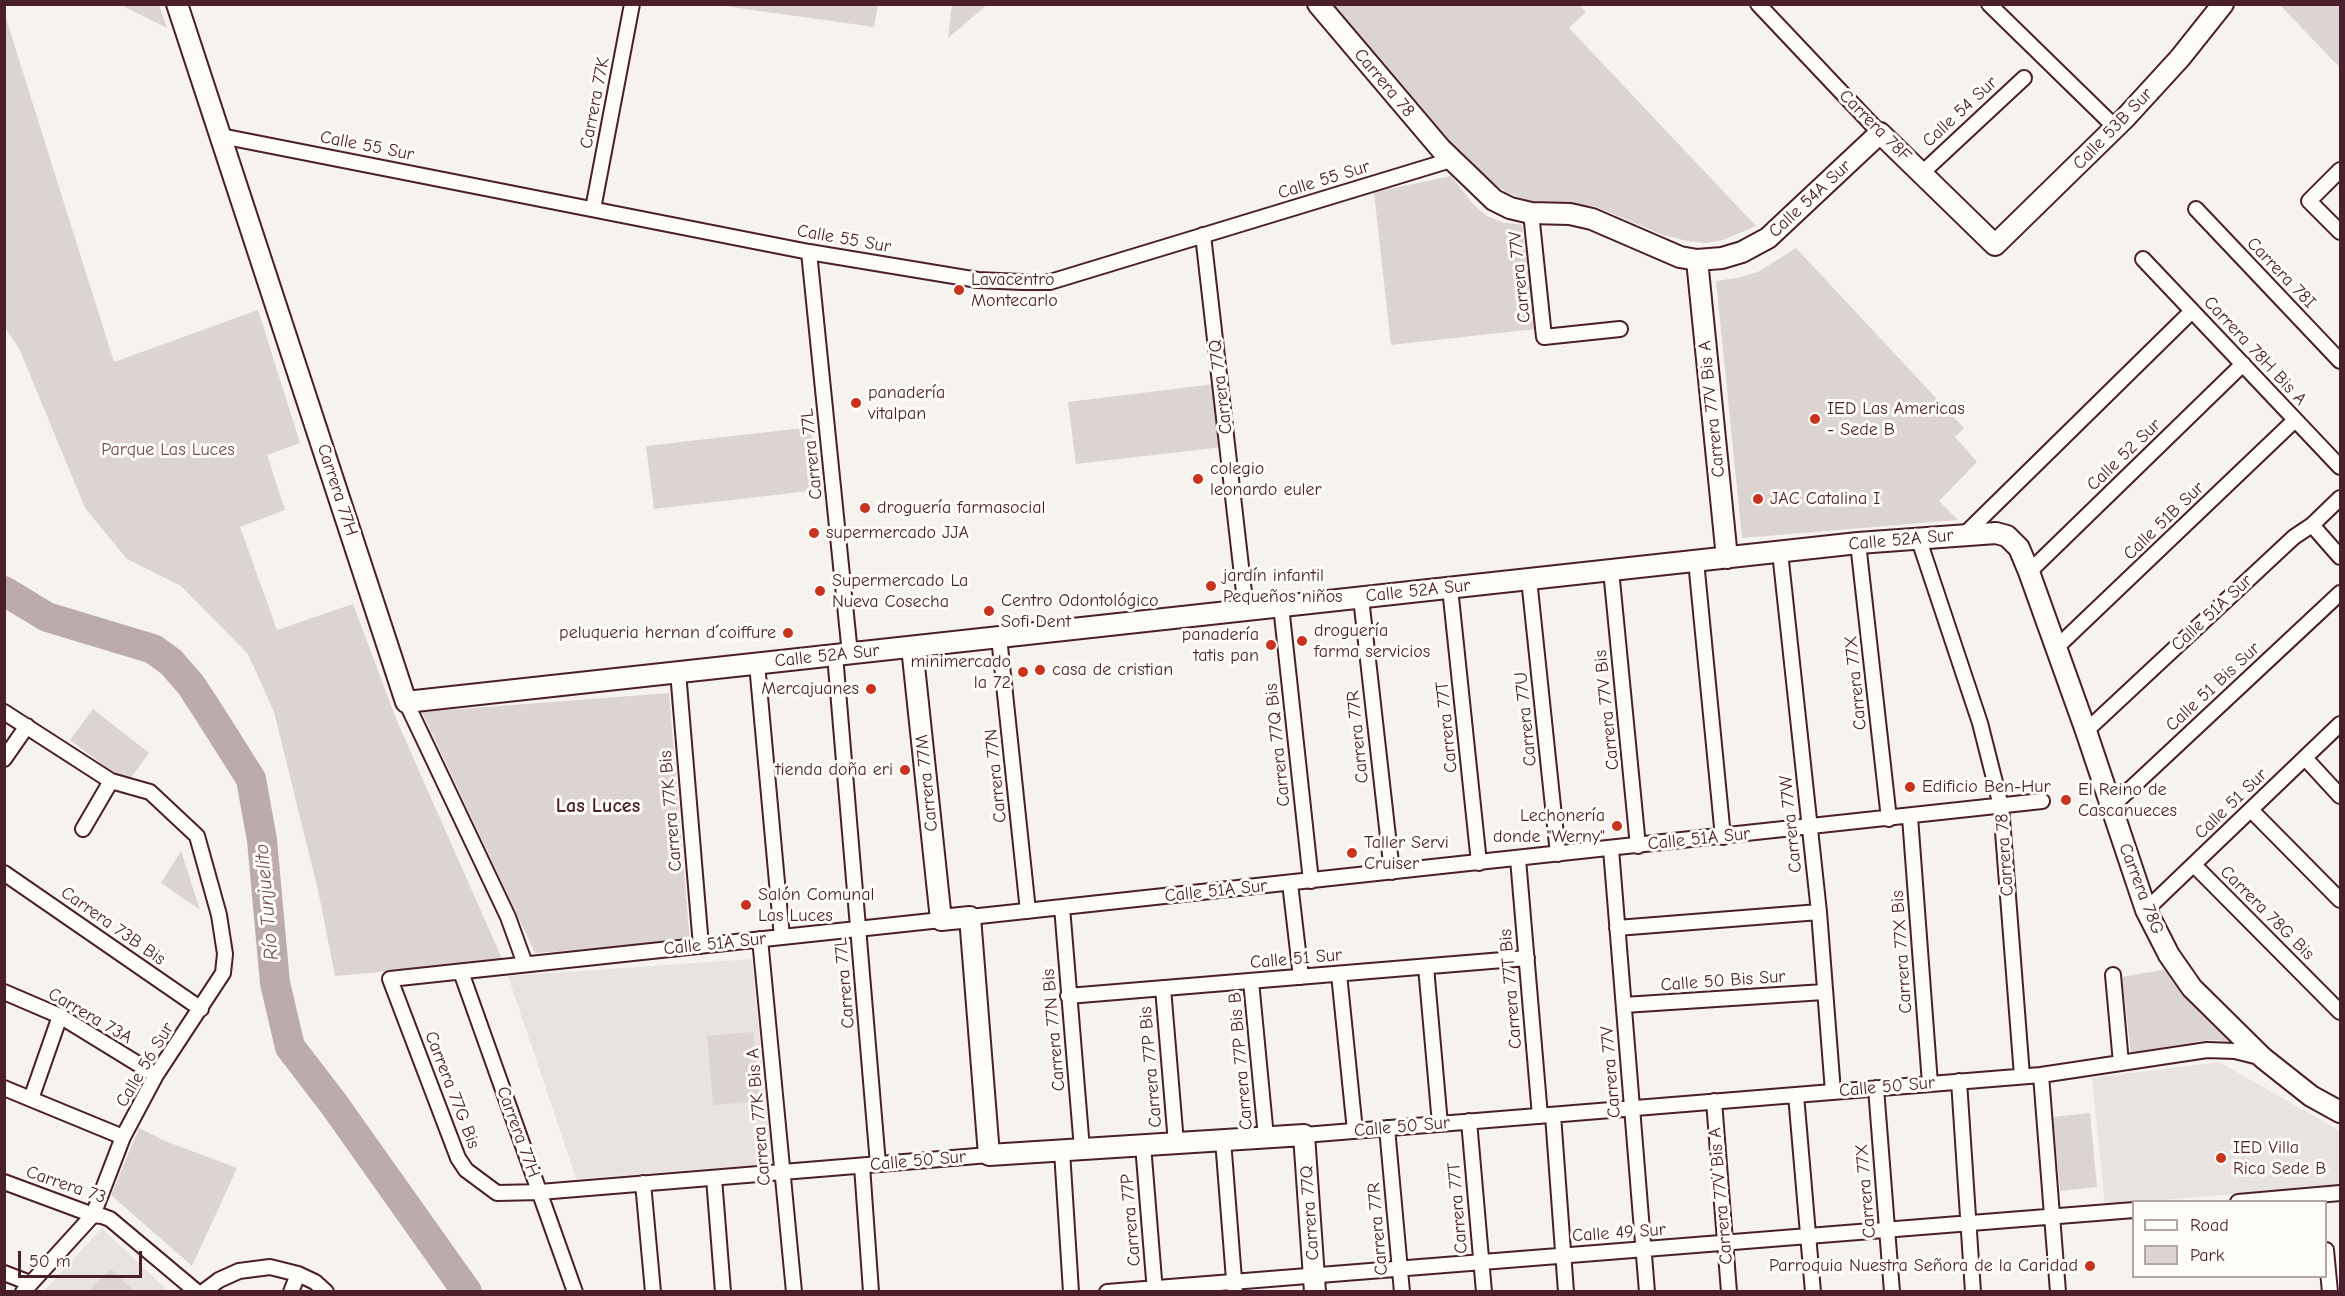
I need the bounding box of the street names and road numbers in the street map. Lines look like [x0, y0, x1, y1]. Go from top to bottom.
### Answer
street label: Carrera 78 [1349, 44, 1419, 122]
street label: Carrera 77K [576, 56, 614, 150]
street label: Calle 54 Sur [1918, 72, 2002, 152]
street label: Calle 53B Sur [2069, 84, 2157, 174]
street label: Carrera 78F [1834, 85, 1916, 167]
street label: Calle 55 Sur [318, 126, 416, 166]
street label: Calle 54A Sur [1764, 155, 1856, 243]
street label: Calle 55 Sur [1275, 156, 1373, 204]
street label: Calle 55 Sur [795, 220, 893, 258]
street label: Carrera 77V [1504, 230, 1536, 324]
street label: Carrera 78I [2242, 233, 2320, 313]
street label: Carrera 78H Bis A [2199, 292, 2311, 410]
street label: Carrera 77Q [1204, 338, 1238, 436]
street label: Carrera 77V Bis A [1694, 340, 1730, 478]
street label: Carrera 77L [796, 407, 828, 501]
street label: Calle 52 Sur [2082, 414, 2166, 496]
street label: Carrera 77H [312, 441, 362, 539]
street label: Calle 51B Sur [2119, 477, 2209, 565]
street label: Calle 52A Sur [1848, 525, 1954, 555]
street label: Calle 51A Sur [2167, 570, 2257, 656]
street label: Calle 52A Sur [1365, 575, 1471, 607]
street label: Carrera 77X [1840, 635, 1872, 731]
street label: Calle 51 Bis Sur [2161, 638, 2265, 736]
street label: Calle 52A Sur [774, 640, 880, 672]
street label: Carrera 77V Bis [1590, 649, 1624, 771]
street label: Carrera 77U [1510, 671, 1542, 767]
street label: Carrera 77T [1431, 680, 1463, 774]
street label: Carrera 77Q Bis [1261, 682, 1295, 808]
street label: Carrera 77R [1342, 690, 1374, 784]
street label: Carrera 77N [980, 728, 1012, 824]
street label: Carrera 77M [911, 733, 943, 833]
street label: Carrera 77K Bis [655, 750, 687, 872]
street label: Calle 51 Sur [2190, 764, 2272, 844]
street label: Carrera 77W [1775, 774, 1807, 874]
street label: Carrera 78 [1991, 813, 2019, 897]
street label: Calle 51A Sur [1647, 823, 1751, 855]
street label: Carrera 78G [2114, 840, 2168, 938]
street label: Carrera 78G Bis [2215, 861, 2319, 965]
street label: Calle 51A Sur [1164, 875, 1268, 907]
street label: Carrera 73B Bis [56, 882, 170, 970]
street label: Carrera 77X Bis [1887, 890, 1917, 1014]
street label: Calle 51A Sur [663, 928, 767, 960]
street label: Carrera 77T Bis [1495, 928, 1527, 1050]
street label: Carrera 77L [830, 937, 860, 1029]
street label: Calle 51 Sur [1249, 944, 1343, 974]
street label: Calle 50 Bis Sur [1660, 966, 1786, 996]
street label: Carrera 77N Bis [1038, 968, 1070, 1092]
street label: Carrera 73A [44, 983, 136, 1049]
street label: Carrera 77P Bis B [1224, 991, 1258, 1131]
street label: Carrera 77P Bis [1135, 1006, 1167, 1128]
street label: Calle 56 Sur [111, 1019, 179, 1111]
street label: Carrera 77V [1596, 1025, 1626, 1119]
street label: Carrera 77G Bis [420, 1028, 484, 1152]
street label: Carrera 77K Bis A [742, 1047, 776, 1187]
street label: Calle 50 Sur [1838, 1072, 1936, 1102]
street label: Carrera 77H [492, 1083, 544, 1181]
street label: Calle 50 Sur [1353, 1112, 1451, 1142]
street label: Carrera 77V Bis A [1704, 1127, 1738, 1265]
street label: Carrera 77X [1851, 1143, 1881, 1239]
street label: Calle 50 Sur [869, 1146, 967, 1176]
street label: Carrera 73 [23, 1161, 109, 1209]
street label: Carrera 77T [1443, 1161, 1473, 1255]
street label: Carrera 77Q [1296, 1165, 1324, 1261]
street label: Carrera 77P [1116, 1173, 1146, 1267]
street label: Carrera 77R [1363, 1182, 1393, 1276]
street label: Calle 49 Sur [1571, 1219, 1667, 1247]

